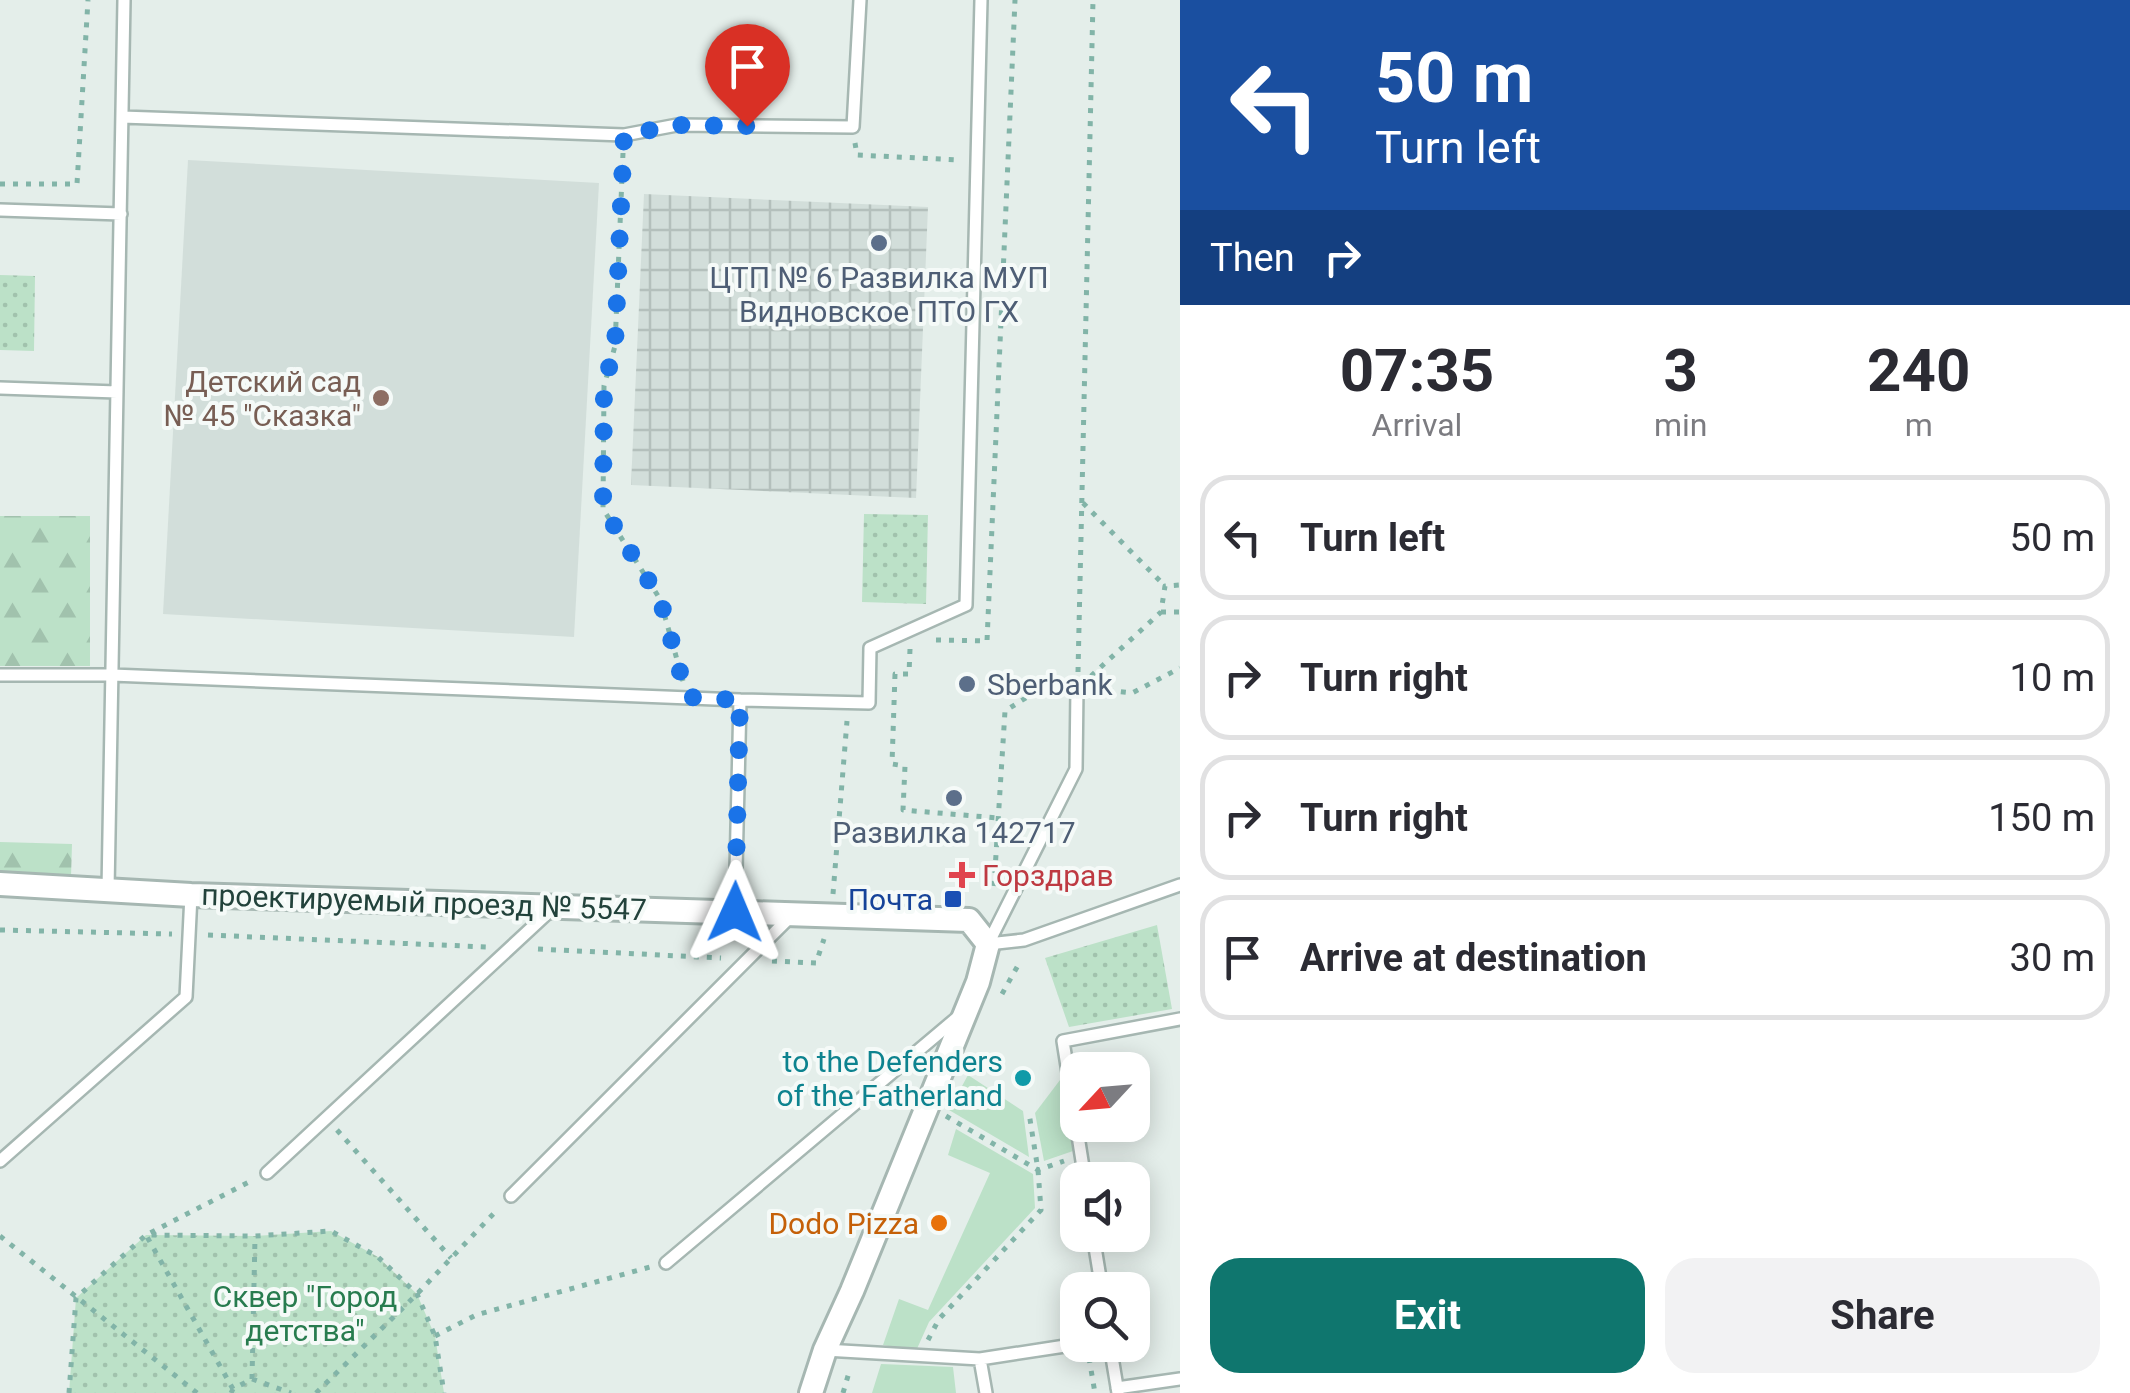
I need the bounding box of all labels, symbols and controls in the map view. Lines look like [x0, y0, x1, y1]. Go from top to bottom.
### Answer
pin [705, 24, 790, 127]
text: 50 m [1375, 37, 1533, 119]
icon: arrive [720, 39, 775, 94]
icon: left [1210, 40, 1340, 170]
text: Turn left [1375, 121, 1541, 174]
icon: right [1315, 230, 1370, 285]
marker: ЦТП № 6 Развилка МУП Видновское ПТО ГХ [868, 232, 890, 254]
text: Then [1210, 236, 1295, 280]
place label: ЦТП № 6 Развилка МУП Видновское ПТО ГХ [709, 260, 1049, 329]
text: 07:35 [1340, 335, 1494, 406]
text: 3 [1663, 335, 1698, 406]
text: 240 [1867, 335, 1970, 406]
place label: Детский сад № 45 "Сказка" [163, 364, 361, 433]
marker: Детский сад № 45 "Сказка" [370, 387, 392, 409]
text: Arrival [1372, 406, 1462, 444]
text: min [1654, 406, 1707, 444]
text: m [1905, 406, 1933, 444]
icon: left [1215, 510, 1270, 565]
text: Turn left [1300, 516, 1445, 560]
text: 50 m [2010, 516, 2095, 560]
icon: right [1215, 650, 1270, 705]
text: Turn right [1300, 656, 1468, 700]
text: 10 m [2010, 656, 2095, 700]
place label: Sberbank [987, 667, 1113, 702]
marker: Sberbank [956, 673, 978, 695]
marker: Развилка 142717 [943, 787, 965, 809]
icon: right [1215, 790, 1270, 845]
text: Turn right [1300, 796, 1468, 840]
text: 150 m [1988, 796, 2095, 840]
place label: Развилка 142717 [832, 815, 1076, 850]
place label: Горздрав [982, 858, 1114, 893]
position arrow [683, 860, 787, 964]
marker: Горздрав [951, 864, 973, 886]
street label: проектируемый проезд № 5547 [201, 877, 647, 927]
place label: Почта [848, 882, 933, 917]
marker: Почта [942, 888, 964, 910]
icon: arrive [1215, 930, 1270, 985]
text: Arrive at destination [1300, 936, 1647, 980]
text: 30 m [2010, 936, 2095, 980]
place label: to the Defenders of the Fatherland [776, 1044, 1003, 1113]
north arrow [1060, 1052, 1150, 1142]
map controls [1060, 1052, 1150, 1362]
marker: to the Defenders of the Fatherland [1012, 1067, 1034, 1089]
button: sound [1060, 1162, 1150, 1252]
place label: Dodo Pizza [768, 1206, 919, 1241]
marker: Dodo Pizza [928, 1212, 950, 1234]
button: Exit [1210, 1258, 1645, 1373]
button: Share [1665, 1258, 2100, 1373]
button: search [1060, 1272, 1150, 1362]
park label: Сквер "Город детства" [213, 1279, 397, 1348]

